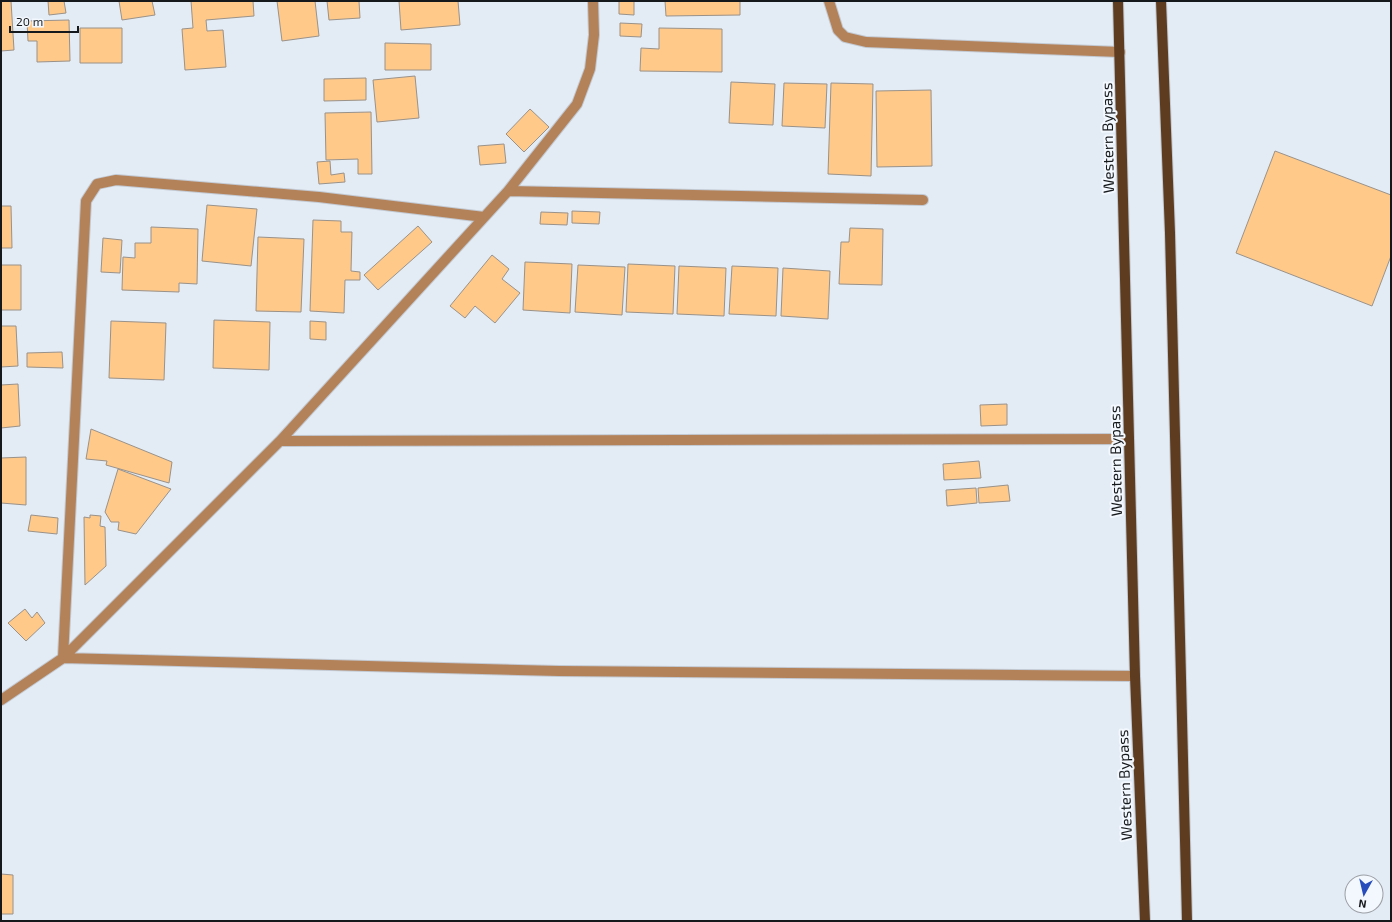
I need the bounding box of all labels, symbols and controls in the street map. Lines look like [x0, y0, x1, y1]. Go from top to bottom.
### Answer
scale bar [10, 8, 78, 34]
text: 20 m [16, 14, 43, 28]
street label: Western Bypass [1097, 82, 1117, 194]
street label: Western Bypass [1105, 405, 1125, 517]
street label: Western Bypass [1113, 729, 1135, 841]
north arrow [1344, 874, 1384, 914]
text: N [1358, 897, 1367, 911]

